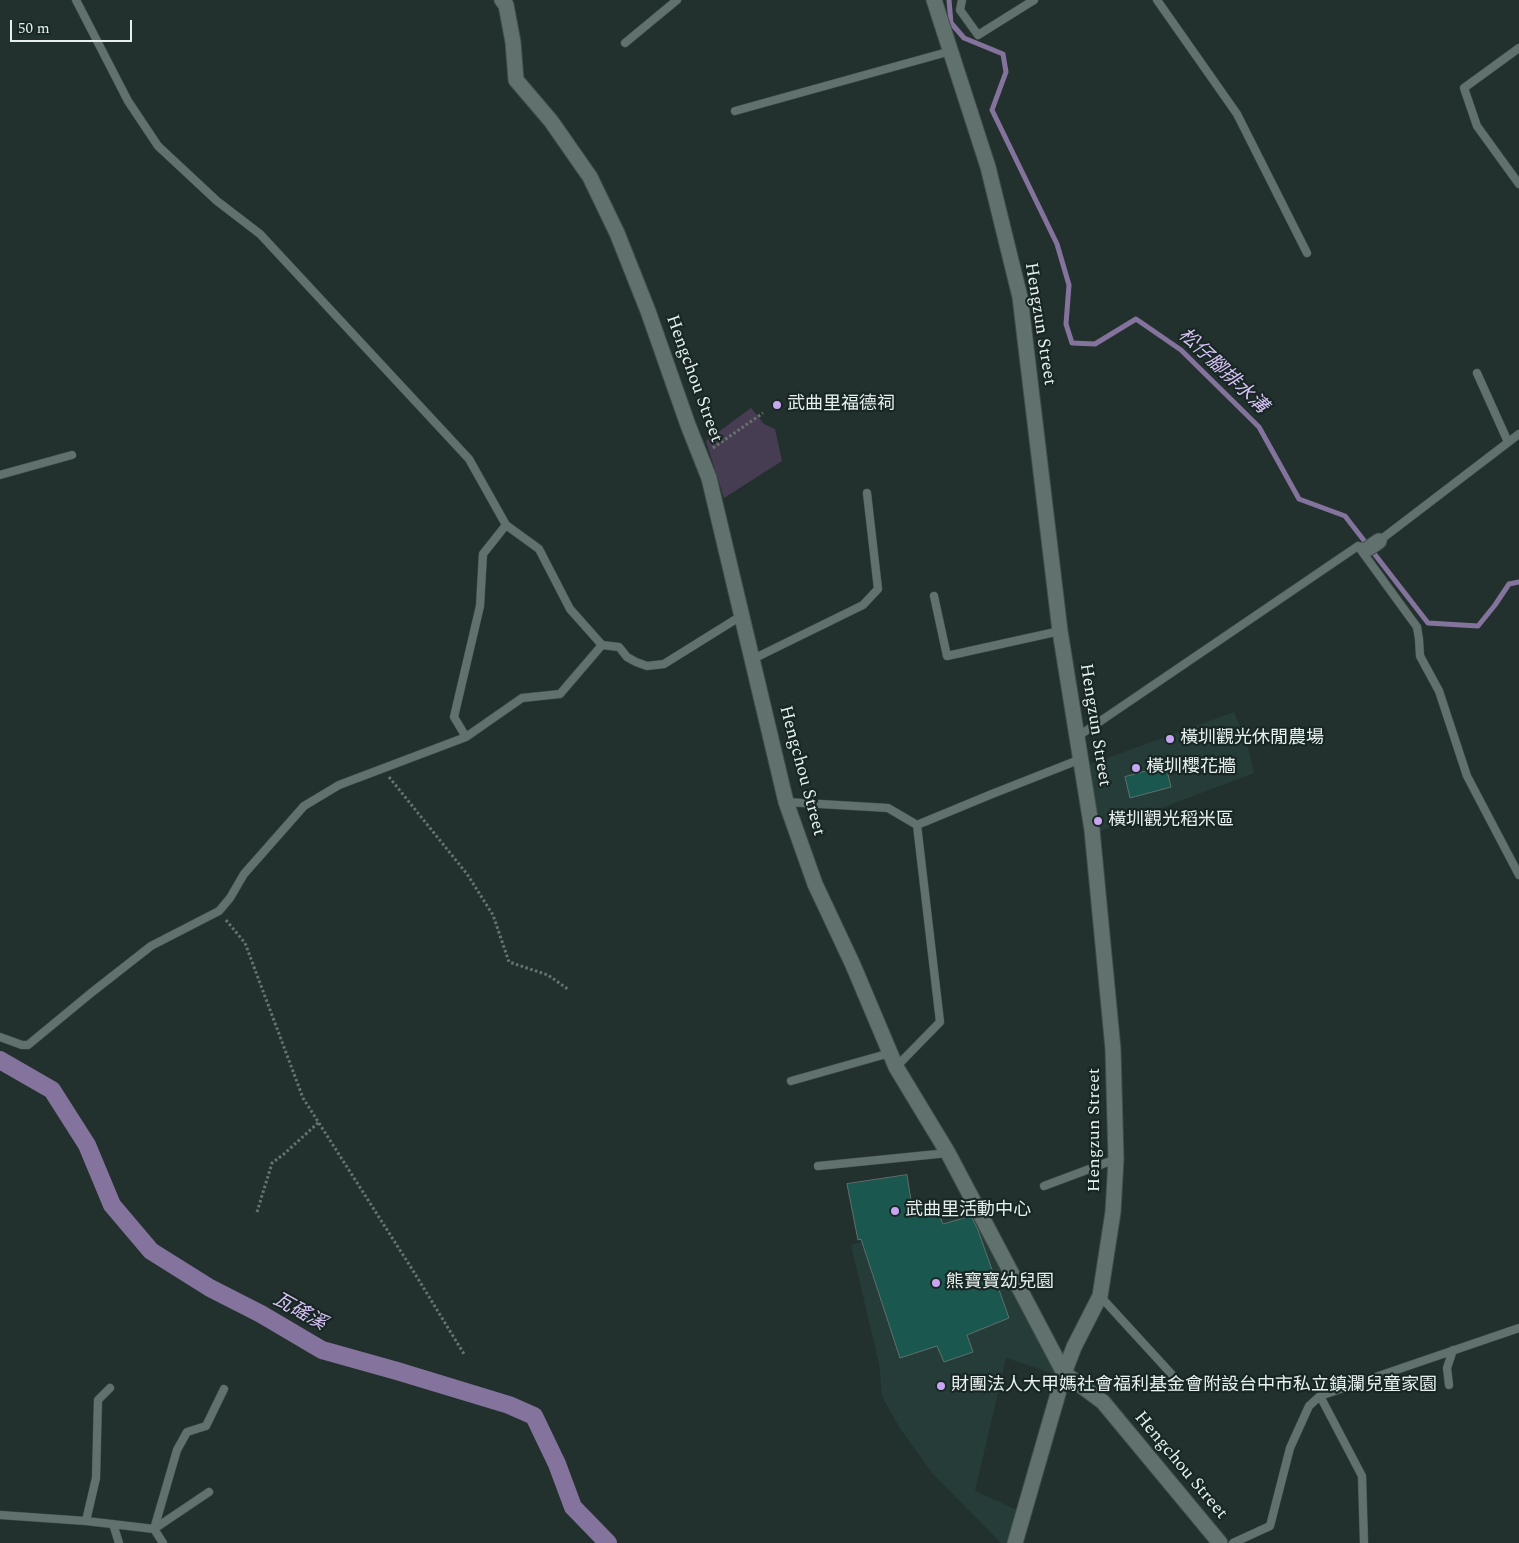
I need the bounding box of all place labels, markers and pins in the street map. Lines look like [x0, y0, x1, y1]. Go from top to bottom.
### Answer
place label: 武曲里福德祠 [787, 394, 895, 416]
marker: 武曲里福德祠 [771, 399, 783, 411]
place label: 橫圳觀光休閒農場 [1180, 728, 1324, 750]
marker: 橫圳觀光休閒農場 [1164, 733, 1176, 745]
place label: 橫圳櫻花牆 [1146, 757, 1236, 779]
marker: 橫圳櫻花牆 [1130, 762, 1142, 774]
place label: 橫圳觀光稻米區 [1108, 810, 1234, 832]
marker: 橫圳觀光稻米區 [1092, 815, 1104, 827]
place label: 武曲里活動中心 [905, 1200, 1031, 1222]
marker: 武曲里活動中心 [889, 1205, 901, 1217]
place label: 熊寶寶幼兒園 [946, 1272, 1054, 1294]
marker: 熊寶寶幼兒園 [930, 1277, 942, 1289]
place label: 財團法人大甲媽社會福利基金會附設台中市私立鎮瀾兒童家園 [951, 1375, 1437, 1397]
marker: 財團法人大甲媽社會福利基金會附設台中市私立鎮瀾兒童家園 [935, 1380, 947, 1392]

